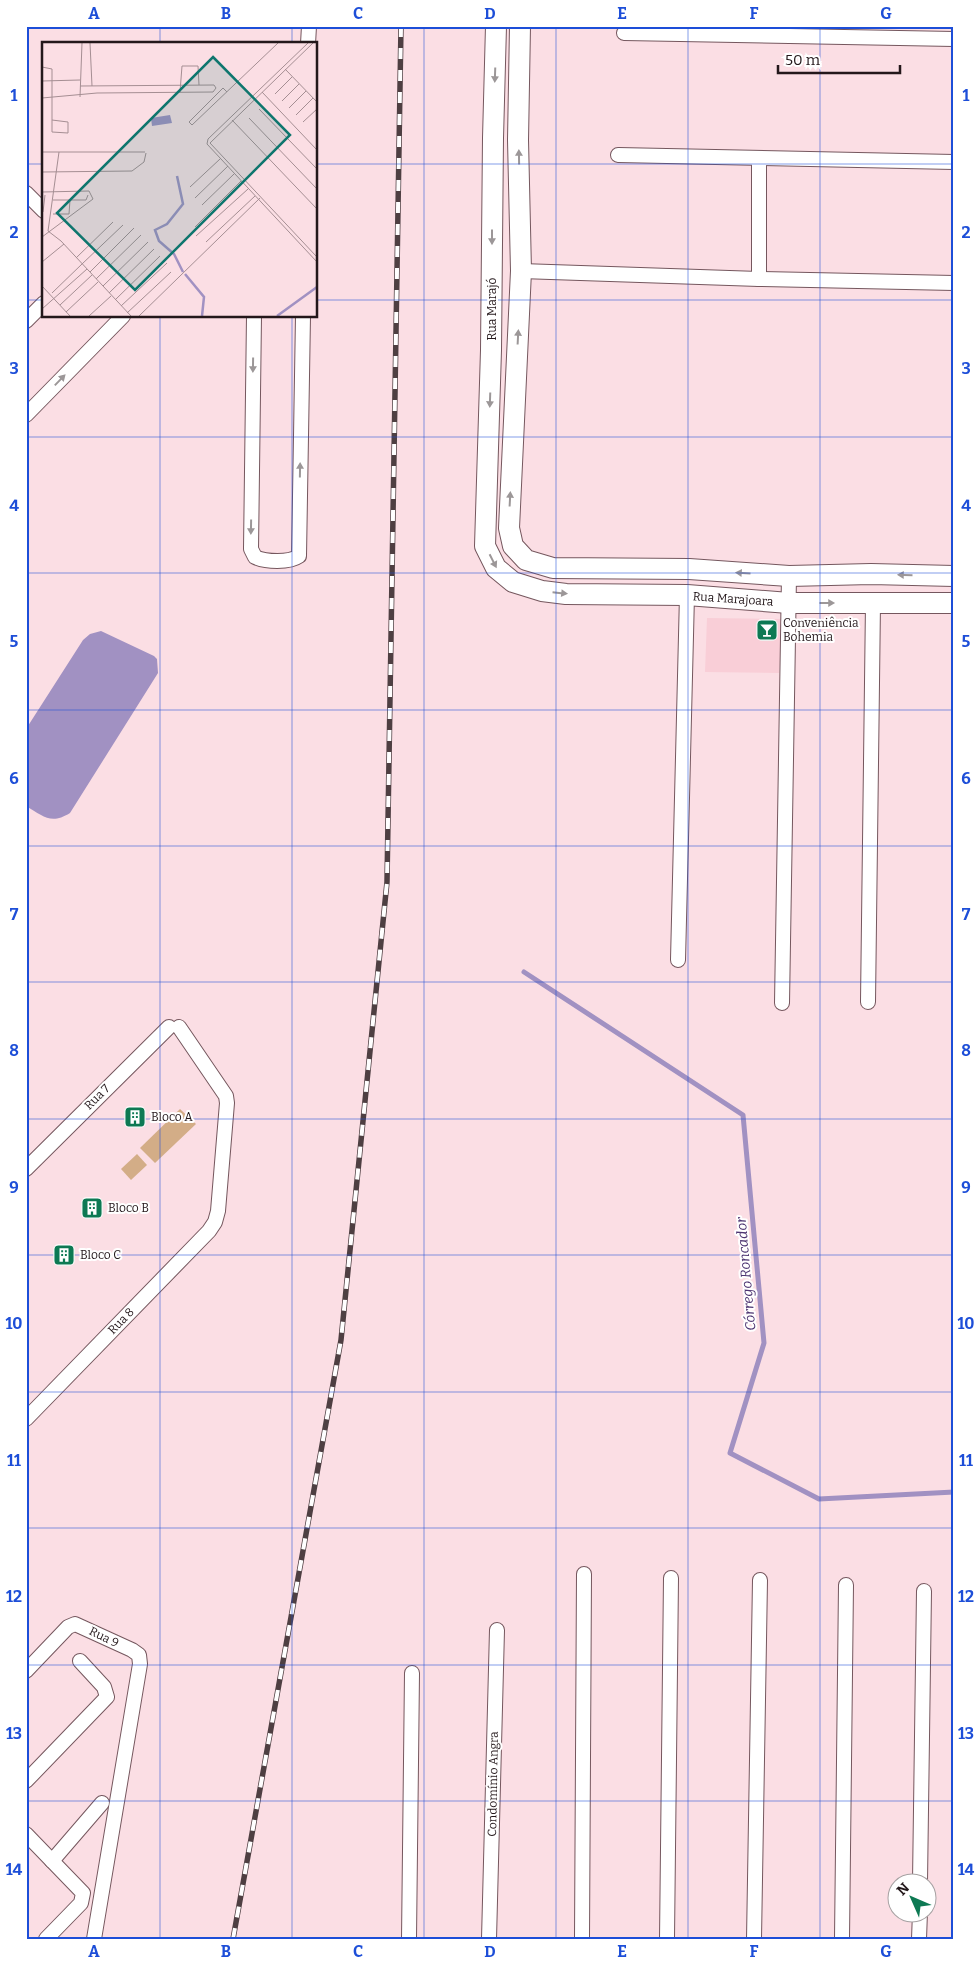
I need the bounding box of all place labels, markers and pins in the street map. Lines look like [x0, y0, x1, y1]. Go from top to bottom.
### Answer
place label: Conveniência Bohemia [783, 616, 859, 644]
bar icon: Conveniência Bohemia [755, 618, 779, 642]
building icon: Bloco A [123, 1105, 147, 1129]
place label: Bloco A [151, 1110, 193, 1124]
building icon: Bloco B [80, 1196, 104, 1220]
place label: Bloco B [108, 1201, 149, 1215]
building icon: Bloco C [52, 1243, 76, 1267]
place label: Bloco C [80, 1248, 121, 1262]

